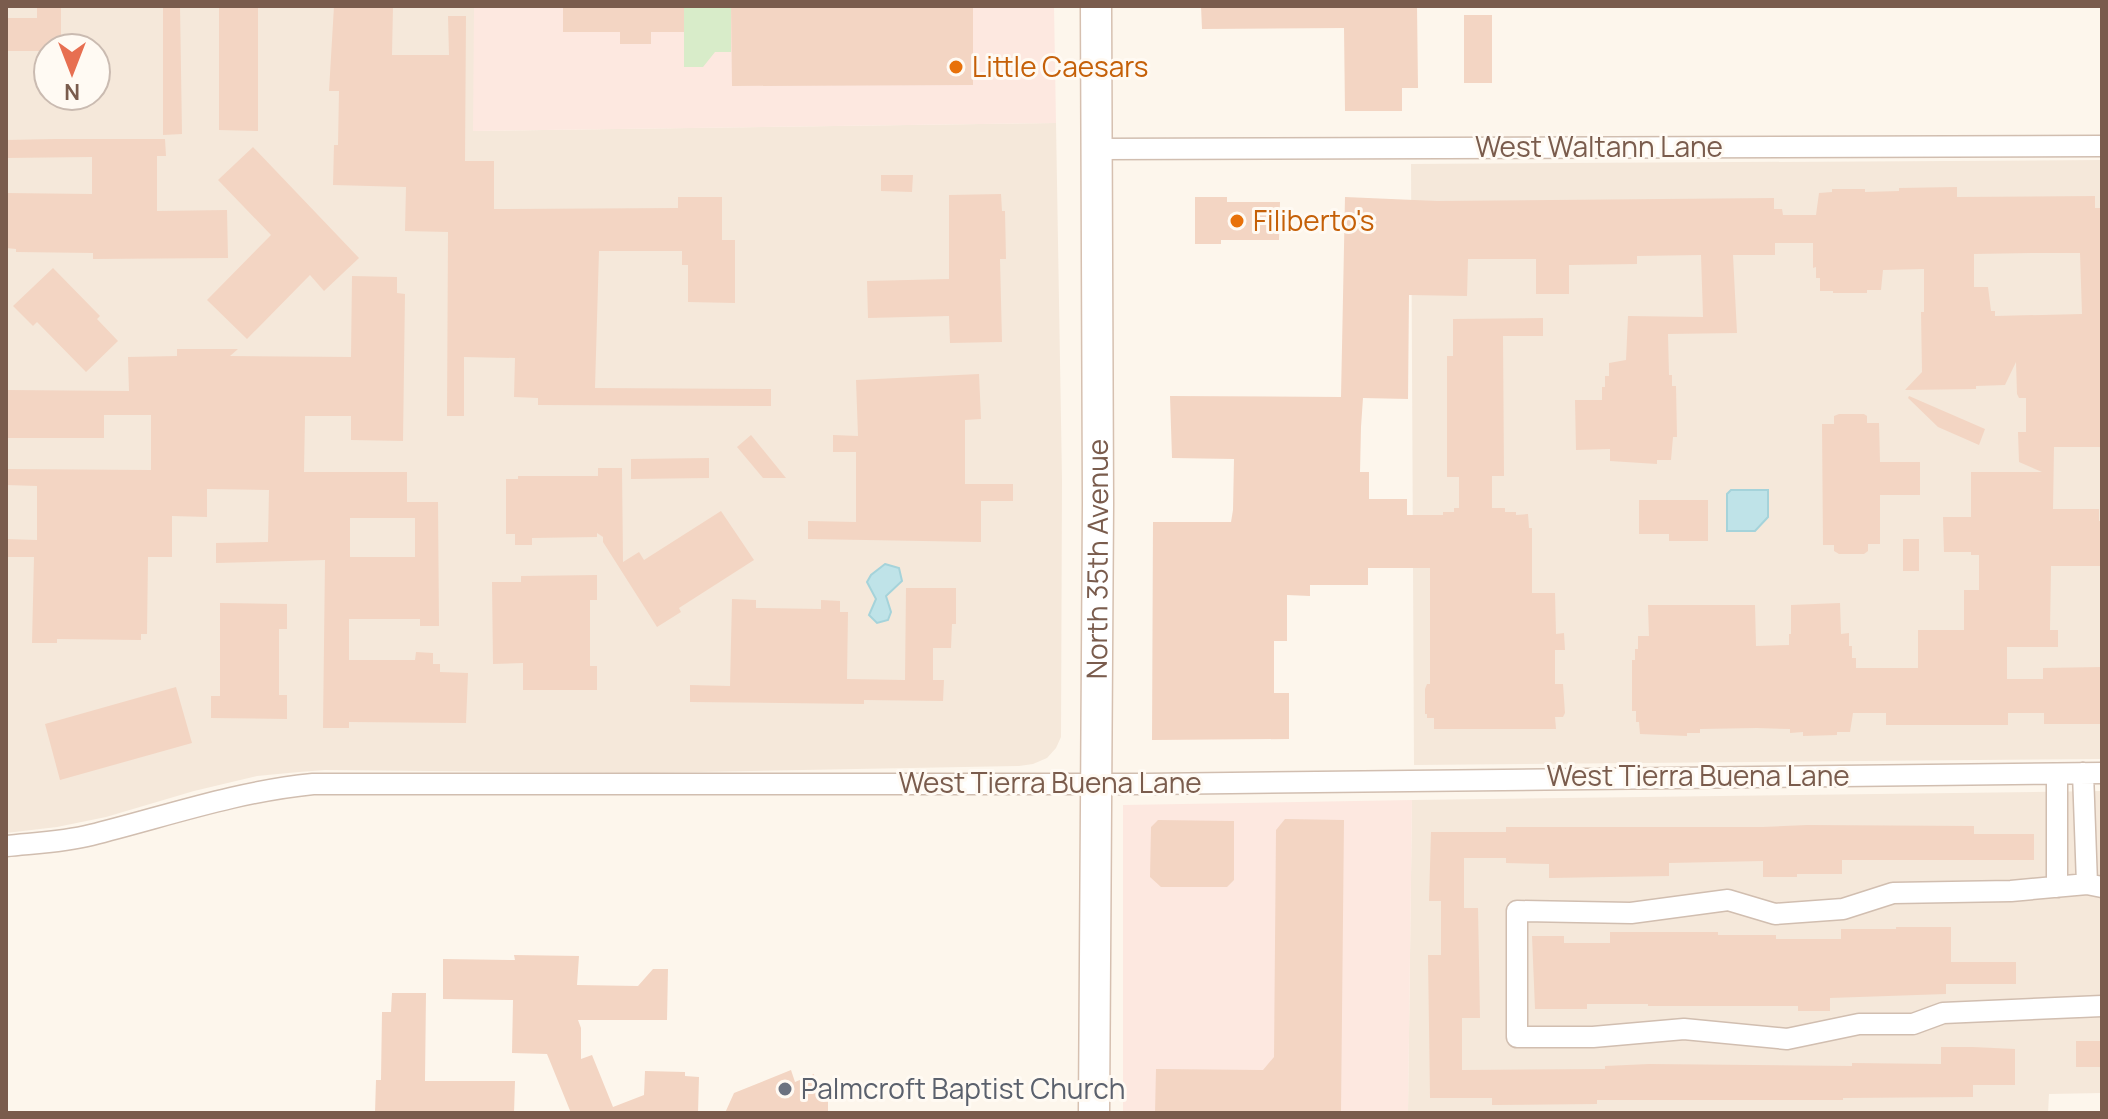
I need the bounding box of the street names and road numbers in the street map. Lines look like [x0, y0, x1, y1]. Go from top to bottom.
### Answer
street label: West Waltann Lane [1475, 127, 1723, 165]
street label: North 35th Avenue [1077, 439, 1116, 679]
street label: West Tierra Buena Lane [1546, 756, 1850, 794]
street label: West Tierra Buena Lane [898, 763, 1202, 801]

